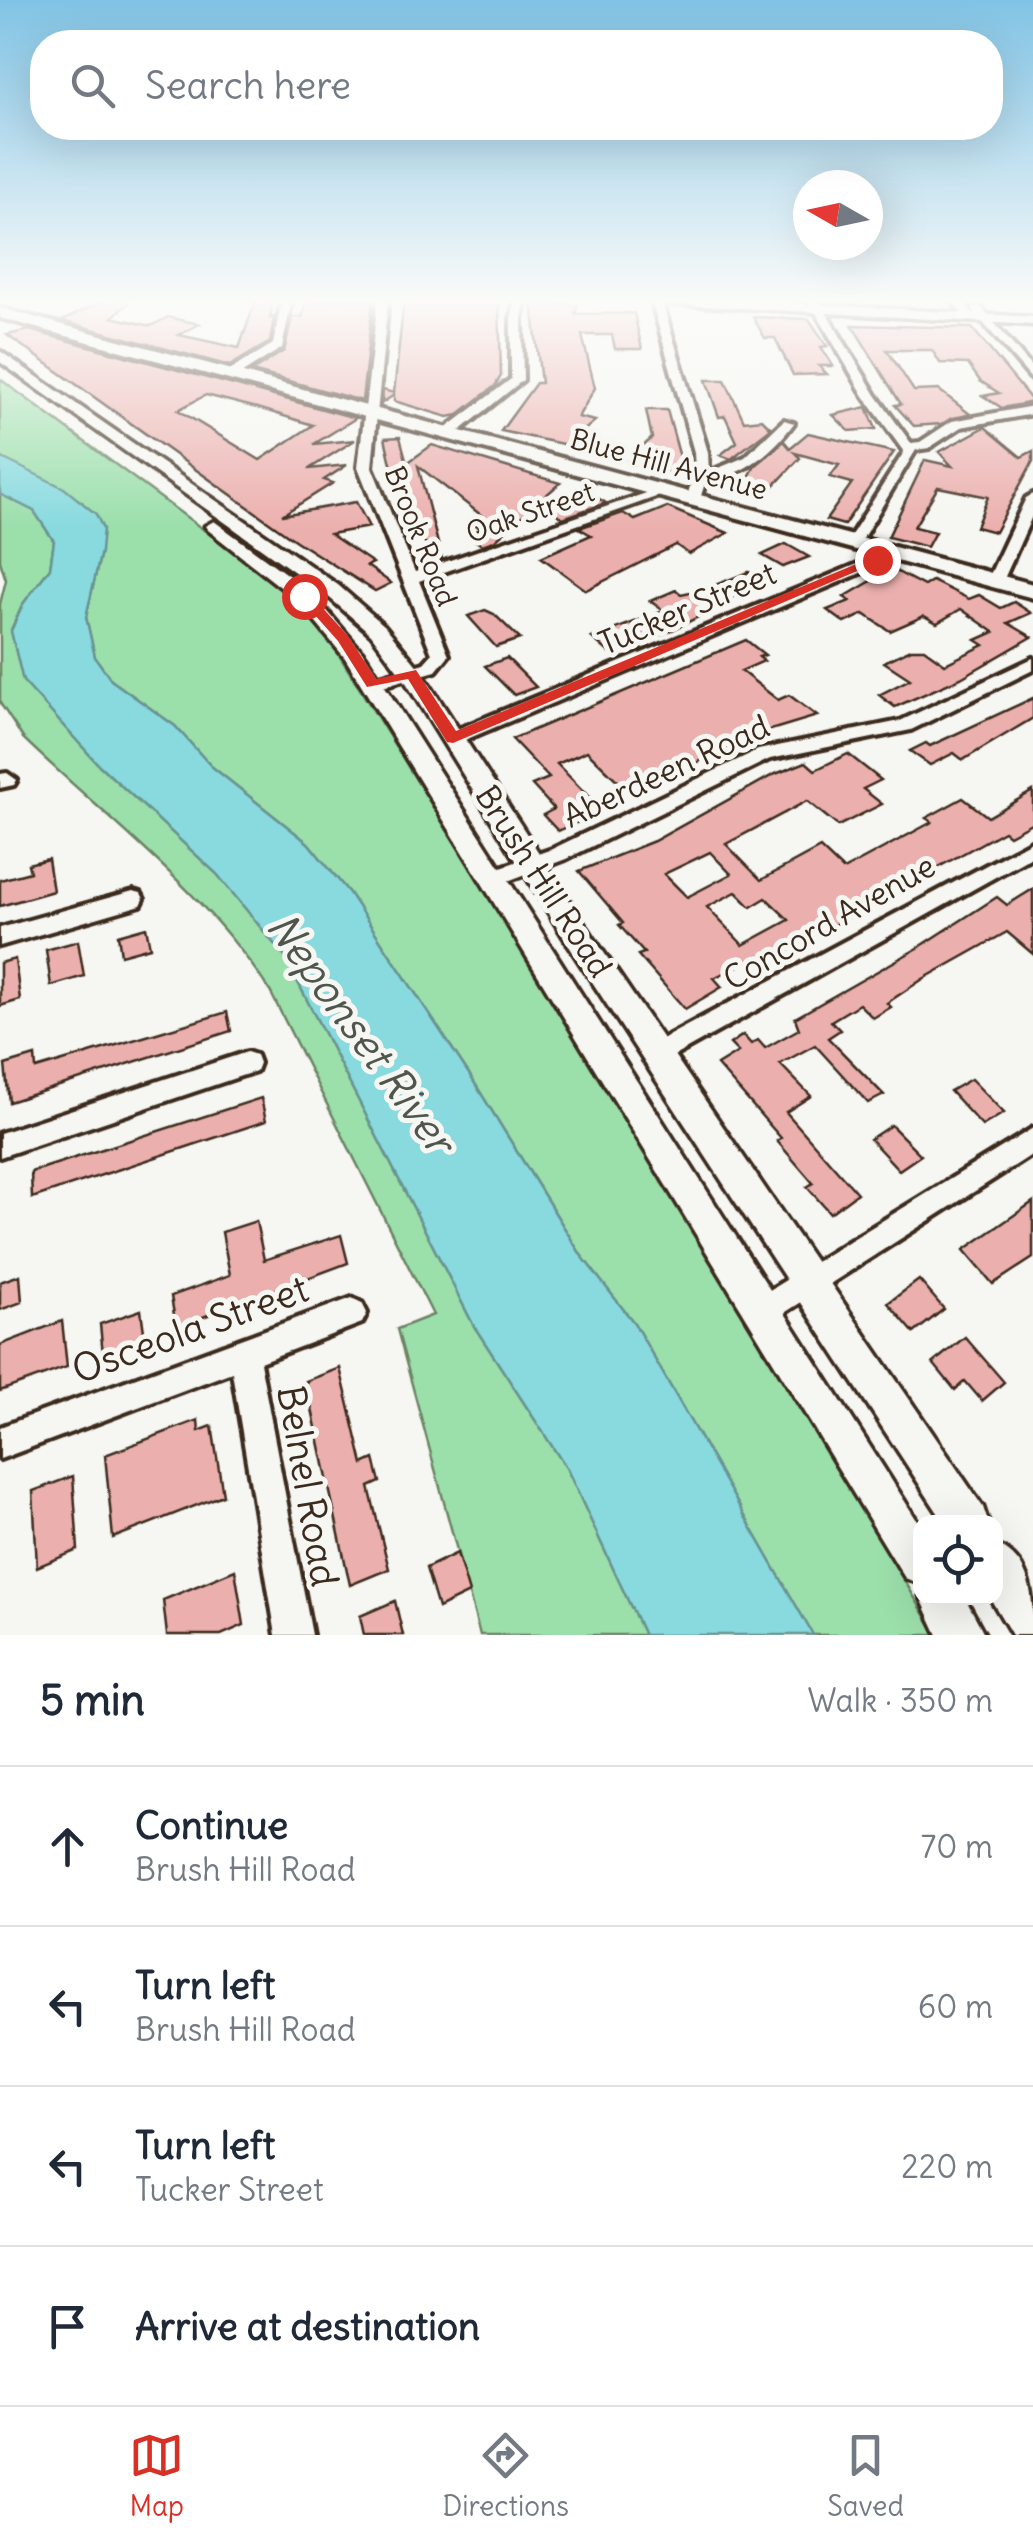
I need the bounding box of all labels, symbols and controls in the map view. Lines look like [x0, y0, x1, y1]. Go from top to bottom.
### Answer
search box [30, 30, 1003, 140]
icon: search [65, 58, 120, 113]
text: Search here [145, 62, 351, 109]
north arrow [793, 170, 883, 260]
street label: Blue Hill Avenue [567, 420, 771, 508]
street label: Brook Road [377, 461, 465, 611]
street label: Oak Street [461, 473, 599, 551]
route end [855, 538, 901, 584]
street label: Tucker Street [592, 552, 782, 664]
route start [282, 574, 328, 620]
street label: Aberdeen Road [557, 705, 775, 837]
street label: Brush Hill Road [467, 777, 621, 985]
street label: Concord Avenue [716, 845, 942, 999]
water label: Neponset River [256, 902, 469, 1168]
street label: Osceola Street [65, 1264, 315, 1393]
street label: Belnel Road [267, 1382, 349, 1590]
map controls [913, 1515, 1003, 1605]
button: locate [913, 1515, 1003, 1605]
text: 5 min [40, 1674, 145, 1726]
text: Walk · 350 m [808, 1680, 993, 1721]
text: Continue [135, 1802, 288, 1849]
icon: ahead [40, 1819, 95, 1874]
text: 70 m [921, 1826, 993, 1867]
text: Brush Hill Road [135, 1849, 355, 1890]
text: Turn left [135, 1962, 275, 2009]
icon: left [40, 1979, 95, 2034]
text: 60 m [918, 1986, 993, 2027]
text: Brush Hill Road [135, 2009, 355, 2050]
text: Turn left [135, 2122, 275, 2169]
icon: left [40, 2139, 95, 2194]
text: 220 m [901, 2146, 993, 2187]
text: Tucker Street [135, 2169, 324, 2210]
icon: arrive [40, 2299, 95, 2354]
text: Arrive at destination [135, 2303, 480, 2350]
tab: Map [129, 2428, 184, 2524]
tab: Directions [442, 2428, 569, 2524]
tab: Saved [827, 2428, 904, 2524]

